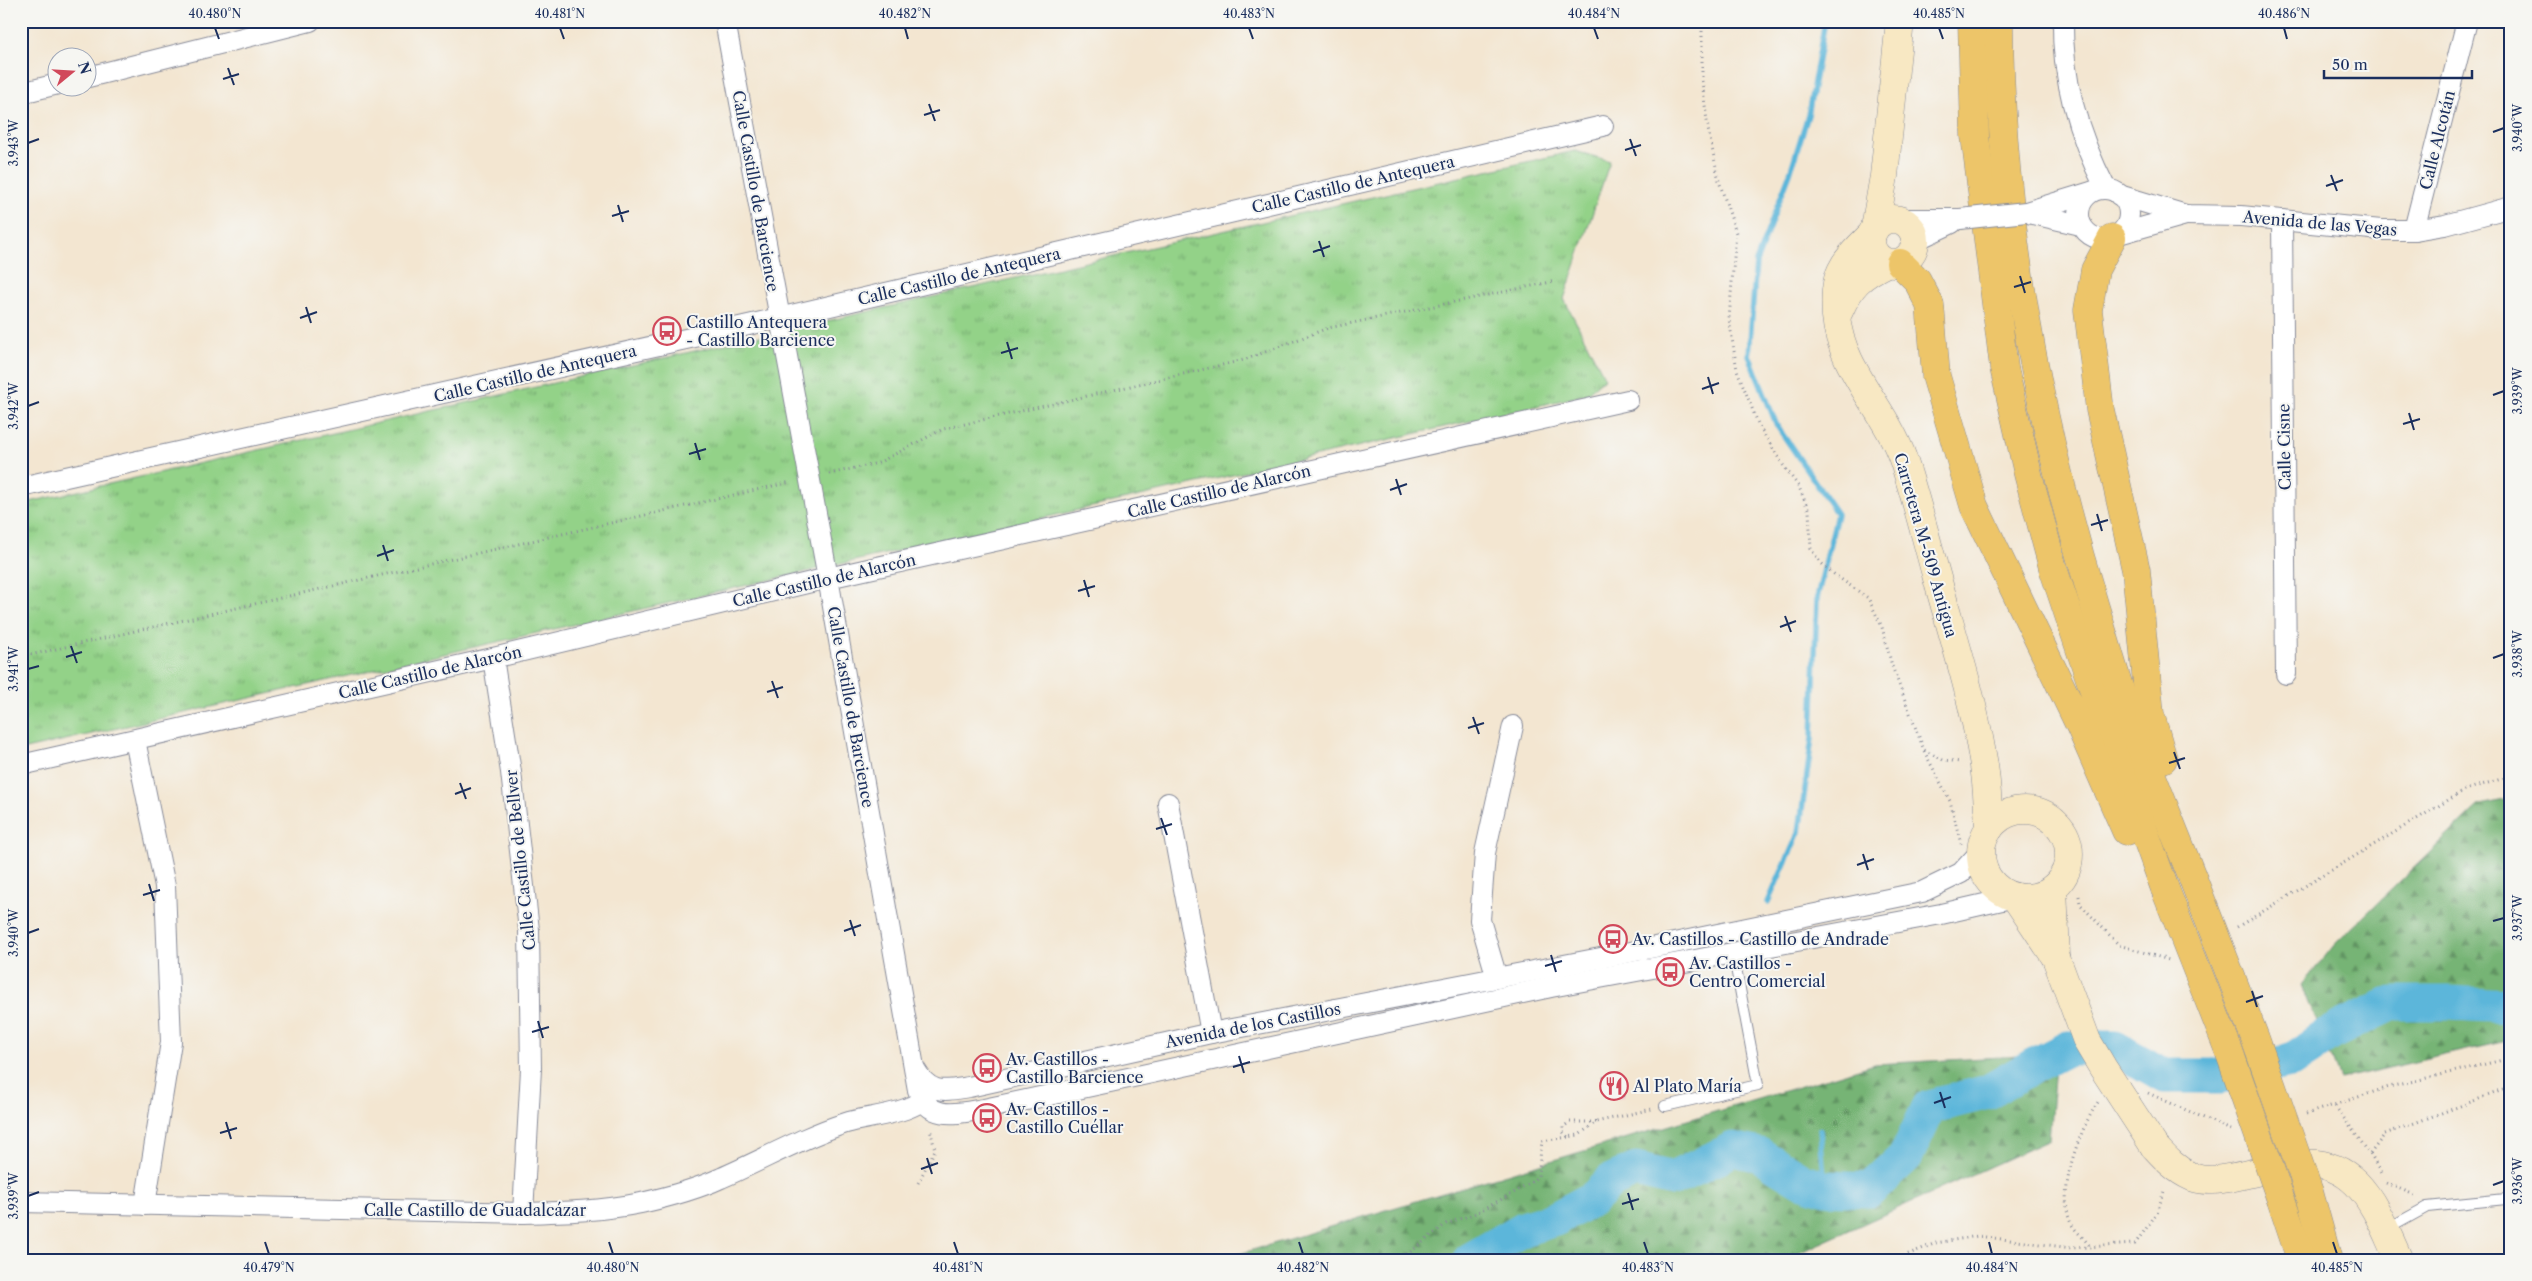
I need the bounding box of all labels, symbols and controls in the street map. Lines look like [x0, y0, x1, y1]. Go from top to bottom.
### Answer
text: 40.480°N [188, 6, 242, 21]
text: 40.481°N [535, 6, 585, 21]
text: 40.482°N [879, 6, 931, 21]
text: 40.483°N [1223, 6, 1275, 21]
text: 40.484°N [1568, 6, 1620, 21]
text: 40.485°N [1913, 6, 1965, 21]
text: 40.486°N [2258, 6, 2310, 21]
north arrow [48, 48, 98, 98]
scale bar [2324, 48, 2472, 80]
text: 50 m [2332, 55, 2368, 74]
text: N [74, 59, 95, 77]
street label: Calle Alcotán [2415, 88, 2459, 192]
street label: Calle Castillo de Barcience [728, 89, 784, 293]
text: 3.940°W [2510, 103, 2525, 152]
text: 3.943°W [6, 119, 21, 167]
street label: Calle Castillo de Antequera [1250, 151, 1457, 217]
street label: Avenida de las Vegas [2241, 206, 2398, 240]
street label: Calle Castillo de Antequera [856, 243, 1063, 309]
place label: Castillo Antequera - Castillo Barcience [686, 312, 835, 350]
bus stop icon: Castillo Antequera - Castillo Barcience [652, 316, 682, 346]
street label: Calle Castillo de Antequera [432, 340, 639, 406]
text: 3.939°W [2510, 367, 2525, 415]
text: 3.942°W [6, 381, 21, 430]
street label: Calle Cisne [2273, 403, 2295, 490]
street label: Carretera M-509 Antigua [1890, 450, 1962, 640]
street label: Calle Castillo de Alarcón [1125, 460, 1313, 522]
street label: Calle Castillo de Alarcón [730, 549, 918, 611]
street label: Calle Castillo de Barcience [823, 605, 879, 809]
text: 3.938°W [2510, 629, 2525, 678]
street label: Calle Castillo de Alarcón [336, 641, 524, 703]
text: 3.941°W [6, 645, 21, 692]
street label: Calle Castillo de Bellver [501, 768, 539, 951]
text: 3.937°W [2510, 894, 2525, 941]
text: 3.940°W [6, 908, 21, 957]
bus stop icon: Av. Castillos - Castillo de Andrade [1598, 924, 1628, 954]
place label: Av. Castillos - Castillo de Andrade [1631, 929, 1889, 949]
place label: Av. Castillos - Centro Comercial [1688, 953, 1826, 991]
bus stop icon: Av. Castillos - Centro Comercial [1655, 957, 1685, 987]
street label: Avenida de los Castillos [1163, 998, 1342, 1052]
place label: Av. Castillos - Castillo Barcience [1005, 1049, 1144, 1087]
bus stop icon: Av. Castillos - Castillo Barcience [972, 1053, 1002, 1083]
restaurant icon: Al Plato María [1599, 1071, 1629, 1101]
place label: Al Plato María [1632, 1076, 1742, 1096]
place label: Av. Castillos - Castillo Cuéllar [1005, 1099, 1124, 1137]
bus stop icon: Av. Castillos - Castillo Cuéllar [972, 1103, 1002, 1133]
text: 3.936°W [2510, 1157, 2525, 1205]
text: 3.939°W [6, 1172, 21, 1220]
street label: Calle Castillo de Guadalcázar [364, 1200, 587, 1220]
text: 40.479°N [243, 1260, 295, 1275]
text: 40.480°N [586, 1260, 640, 1275]
text: 40.481°N [933, 1260, 983, 1275]
text: 40.482°N [1277, 1260, 1329, 1275]
text: 40.483°N [1622, 1260, 1674, 1275]
text: 40.484°N [1966, 1260, 2018, 1275]
text: 40.485°N [2311, 1260, 2363, 1275]

